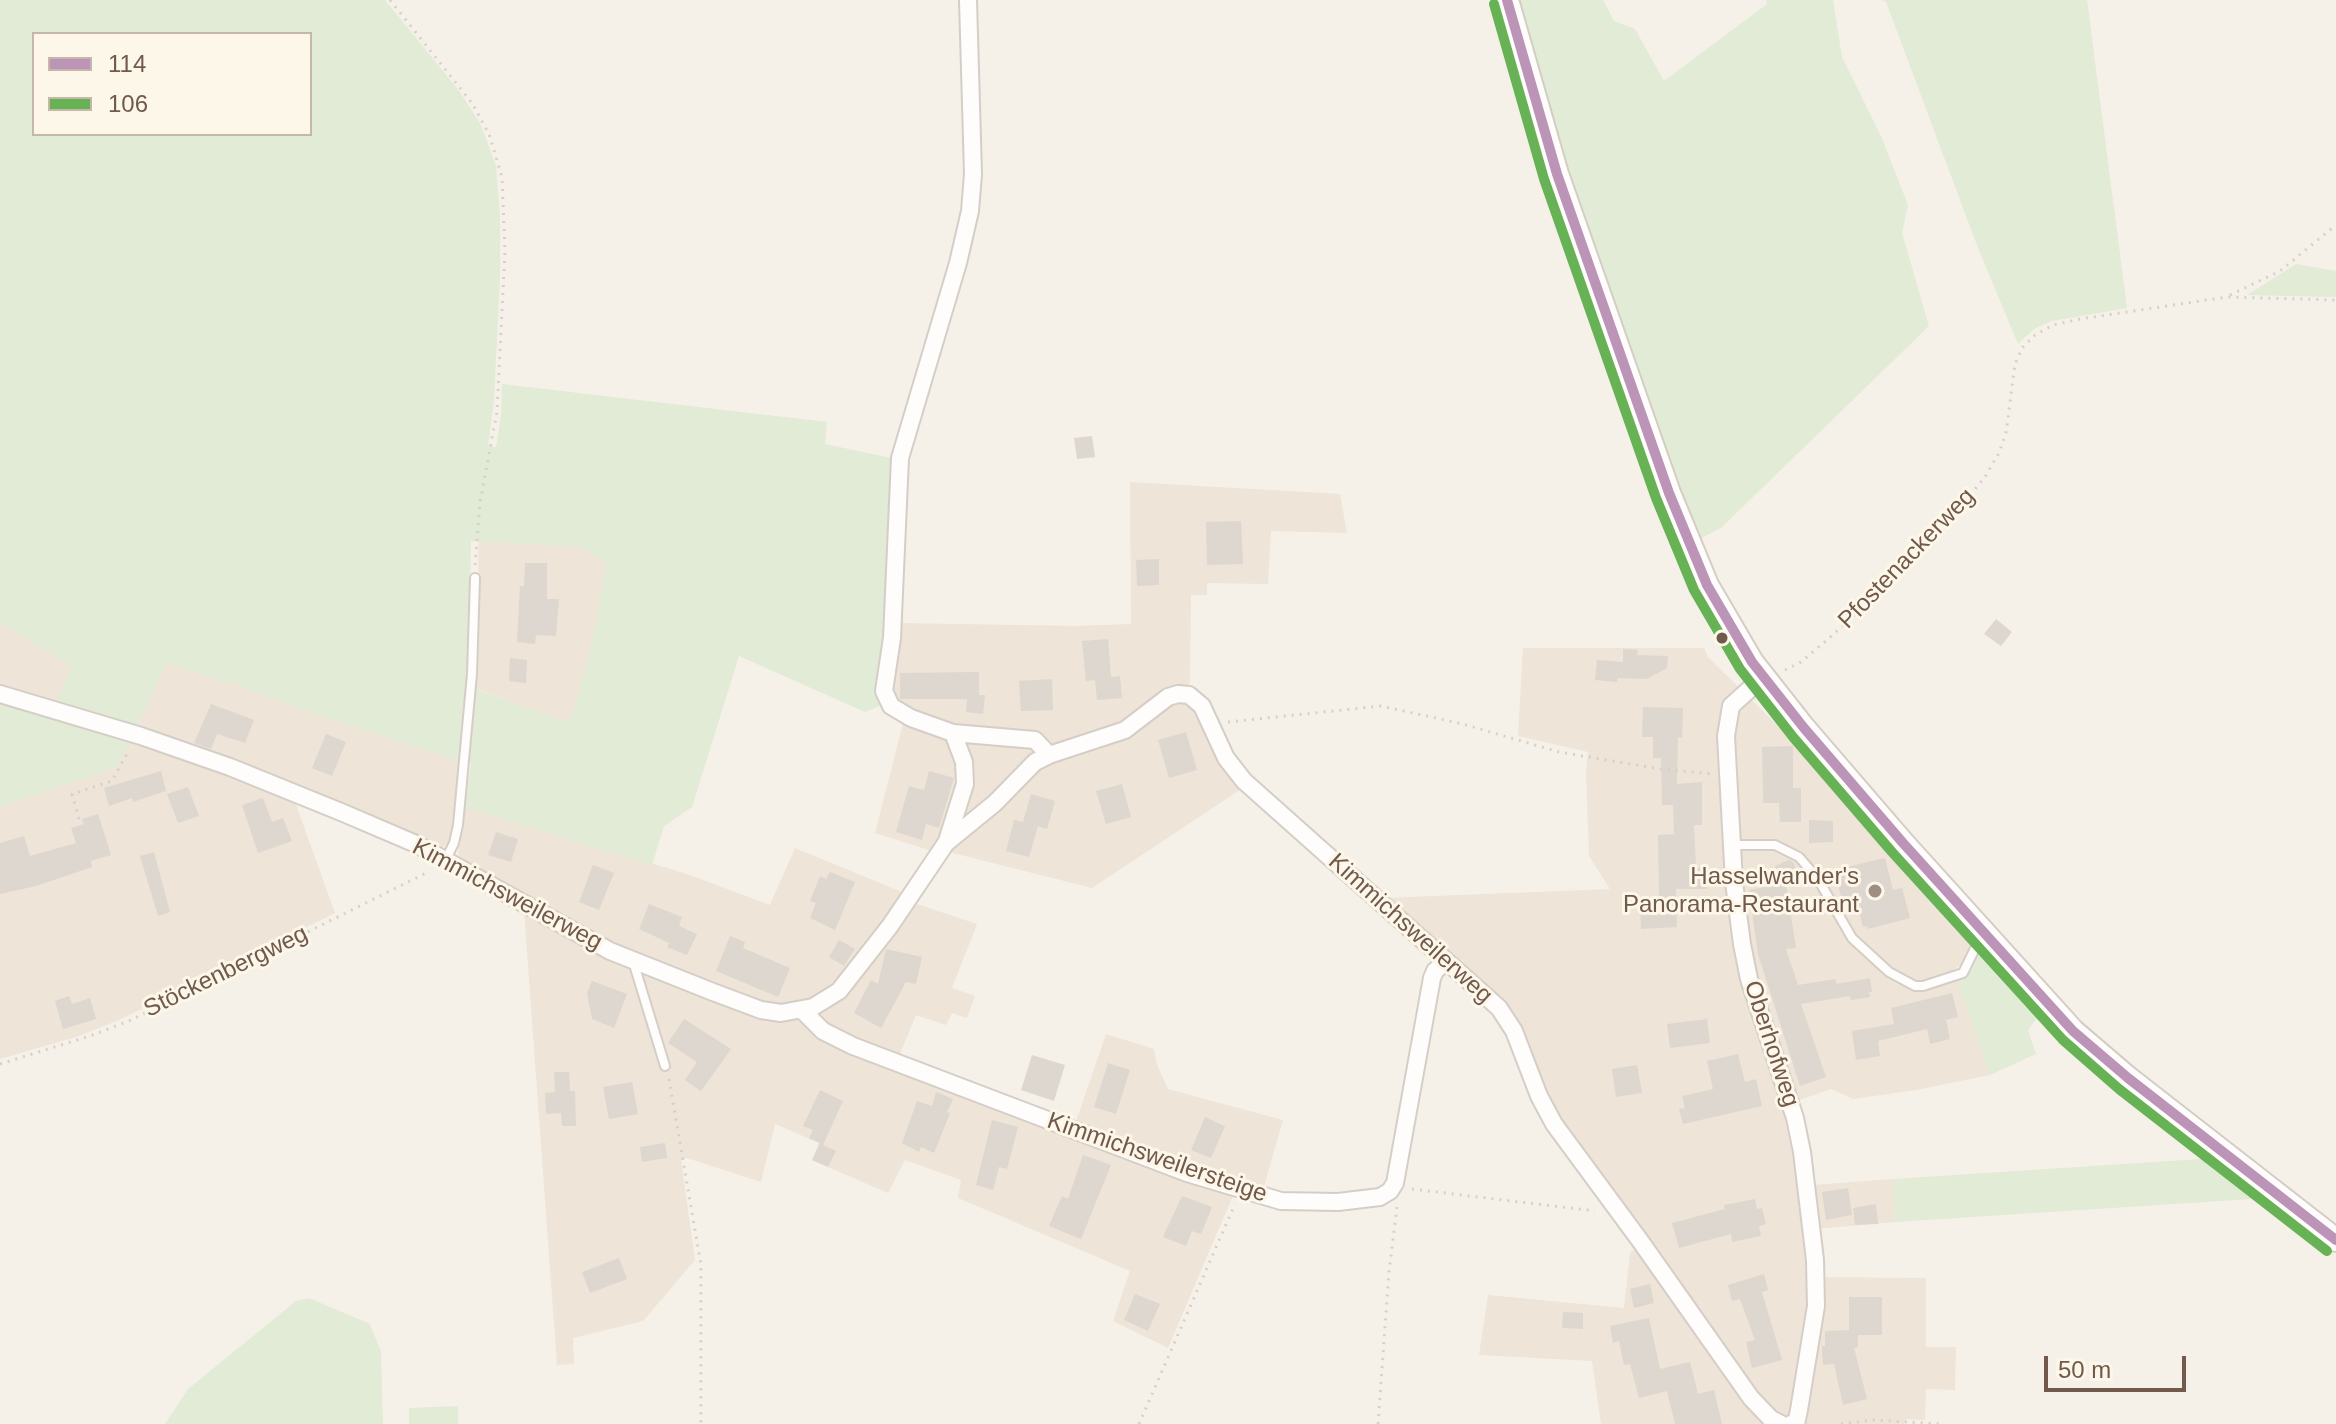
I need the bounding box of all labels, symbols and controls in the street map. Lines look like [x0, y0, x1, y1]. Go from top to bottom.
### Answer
legend [32, 32, 312, 136]
text: 114 [108, 50, 146, 77]
text: 106 [108, 90, 148, 117]
street label: Pfostenackerweg [1833, 483, 1981, 635]
unlabelled marker [1714, 630, 1730, 646]
street label: Kimmichsweilerweg [407, 833, 607, 957]
street label: Kimmichsweilerweg [1322, 848, 1498, 1010]
place label: Hasselwander's Panorama-Restaurant [1623, 863, 1859, 919]
marker: Hasselwander's Panorama-Restaurant [1866, 882, 1884, 900]
street label: Stöckenbergweg [139, 920, 313, 1024]
street label: Oberhofweg [1737, 977, 1805, 1111]
street label: Kimmichsweilersteige [1043, 1107, 1271, 1209]
scale bar [2048, 1340, 2190, 1390]
text: 50 m [2058, 1356, 2111, 1383]

